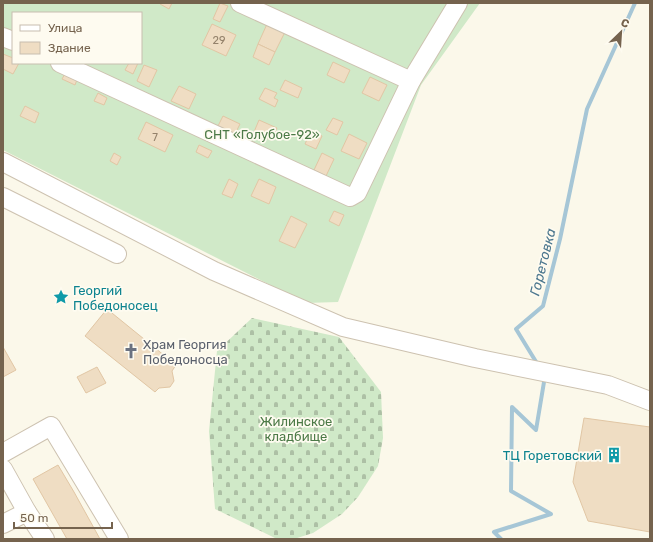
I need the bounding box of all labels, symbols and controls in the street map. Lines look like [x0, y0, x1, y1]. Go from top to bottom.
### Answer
legend [12, 12, 142, 64]
north arrow [601, 12, 641, 52]
text: С [619, 16, 632, 31]
text: Улица [48, 21, 82, 35]
house number: 29 [213, 34, 225, 47]
text: Здание [48, 41, 91, 55]
park label: СНТ «Голубое-92» [204, 127, 320, 142]
house number: 7 [152, 131, 158, 144]
water label: Горетовка [526, 227, 560, 297]
place label: Георгий Победоносец [73, 283, 158, 313]
place icon: Георгий Победоносец [52, 288, 70, 306]
place label: Храм Георгия Победоносца [143, 337, 228, 367]
church icon: Храм Георгия Победоносца [122, 342, 140, 360]
park label: Жилинское кладбище [260, 414, 332, 444]
building icon: ТЦ Горетовский [605, 446, 623, 464]
place label: ТЦ Горетовский [503, 448, 602, 463]
scale bar [14, 504, 112, 530]
text: 50 m [20, 511, 48, 525]

